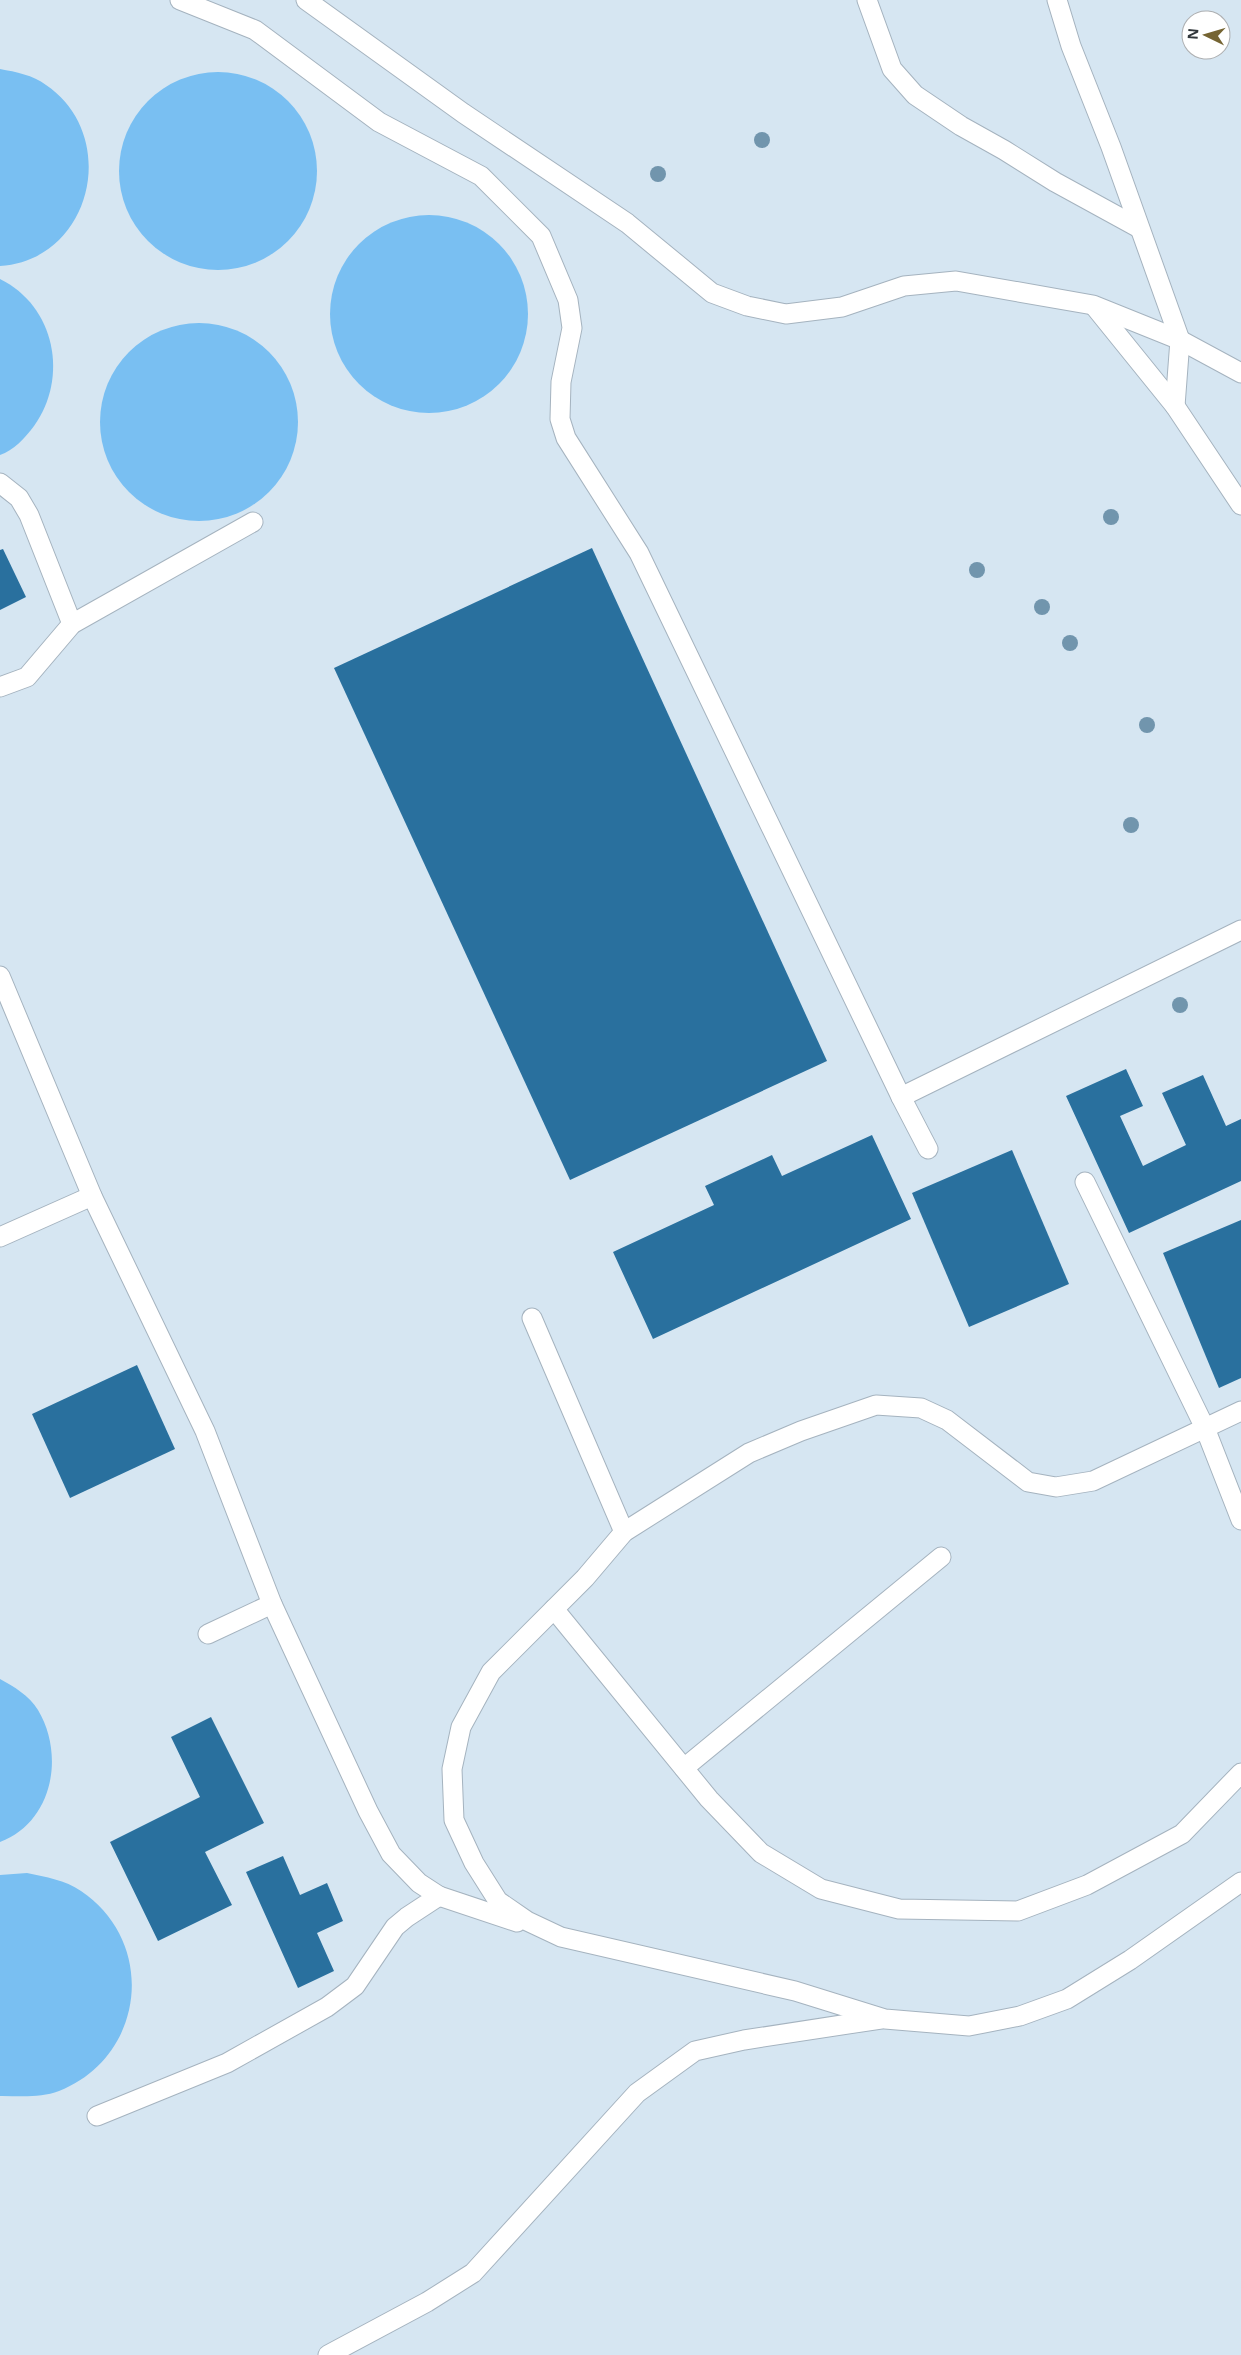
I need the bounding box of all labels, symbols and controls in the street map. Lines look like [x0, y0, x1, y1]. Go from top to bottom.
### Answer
north arrow [1181, 10, 1231, 60]
text: N [1183, 27, 1203, 40]

